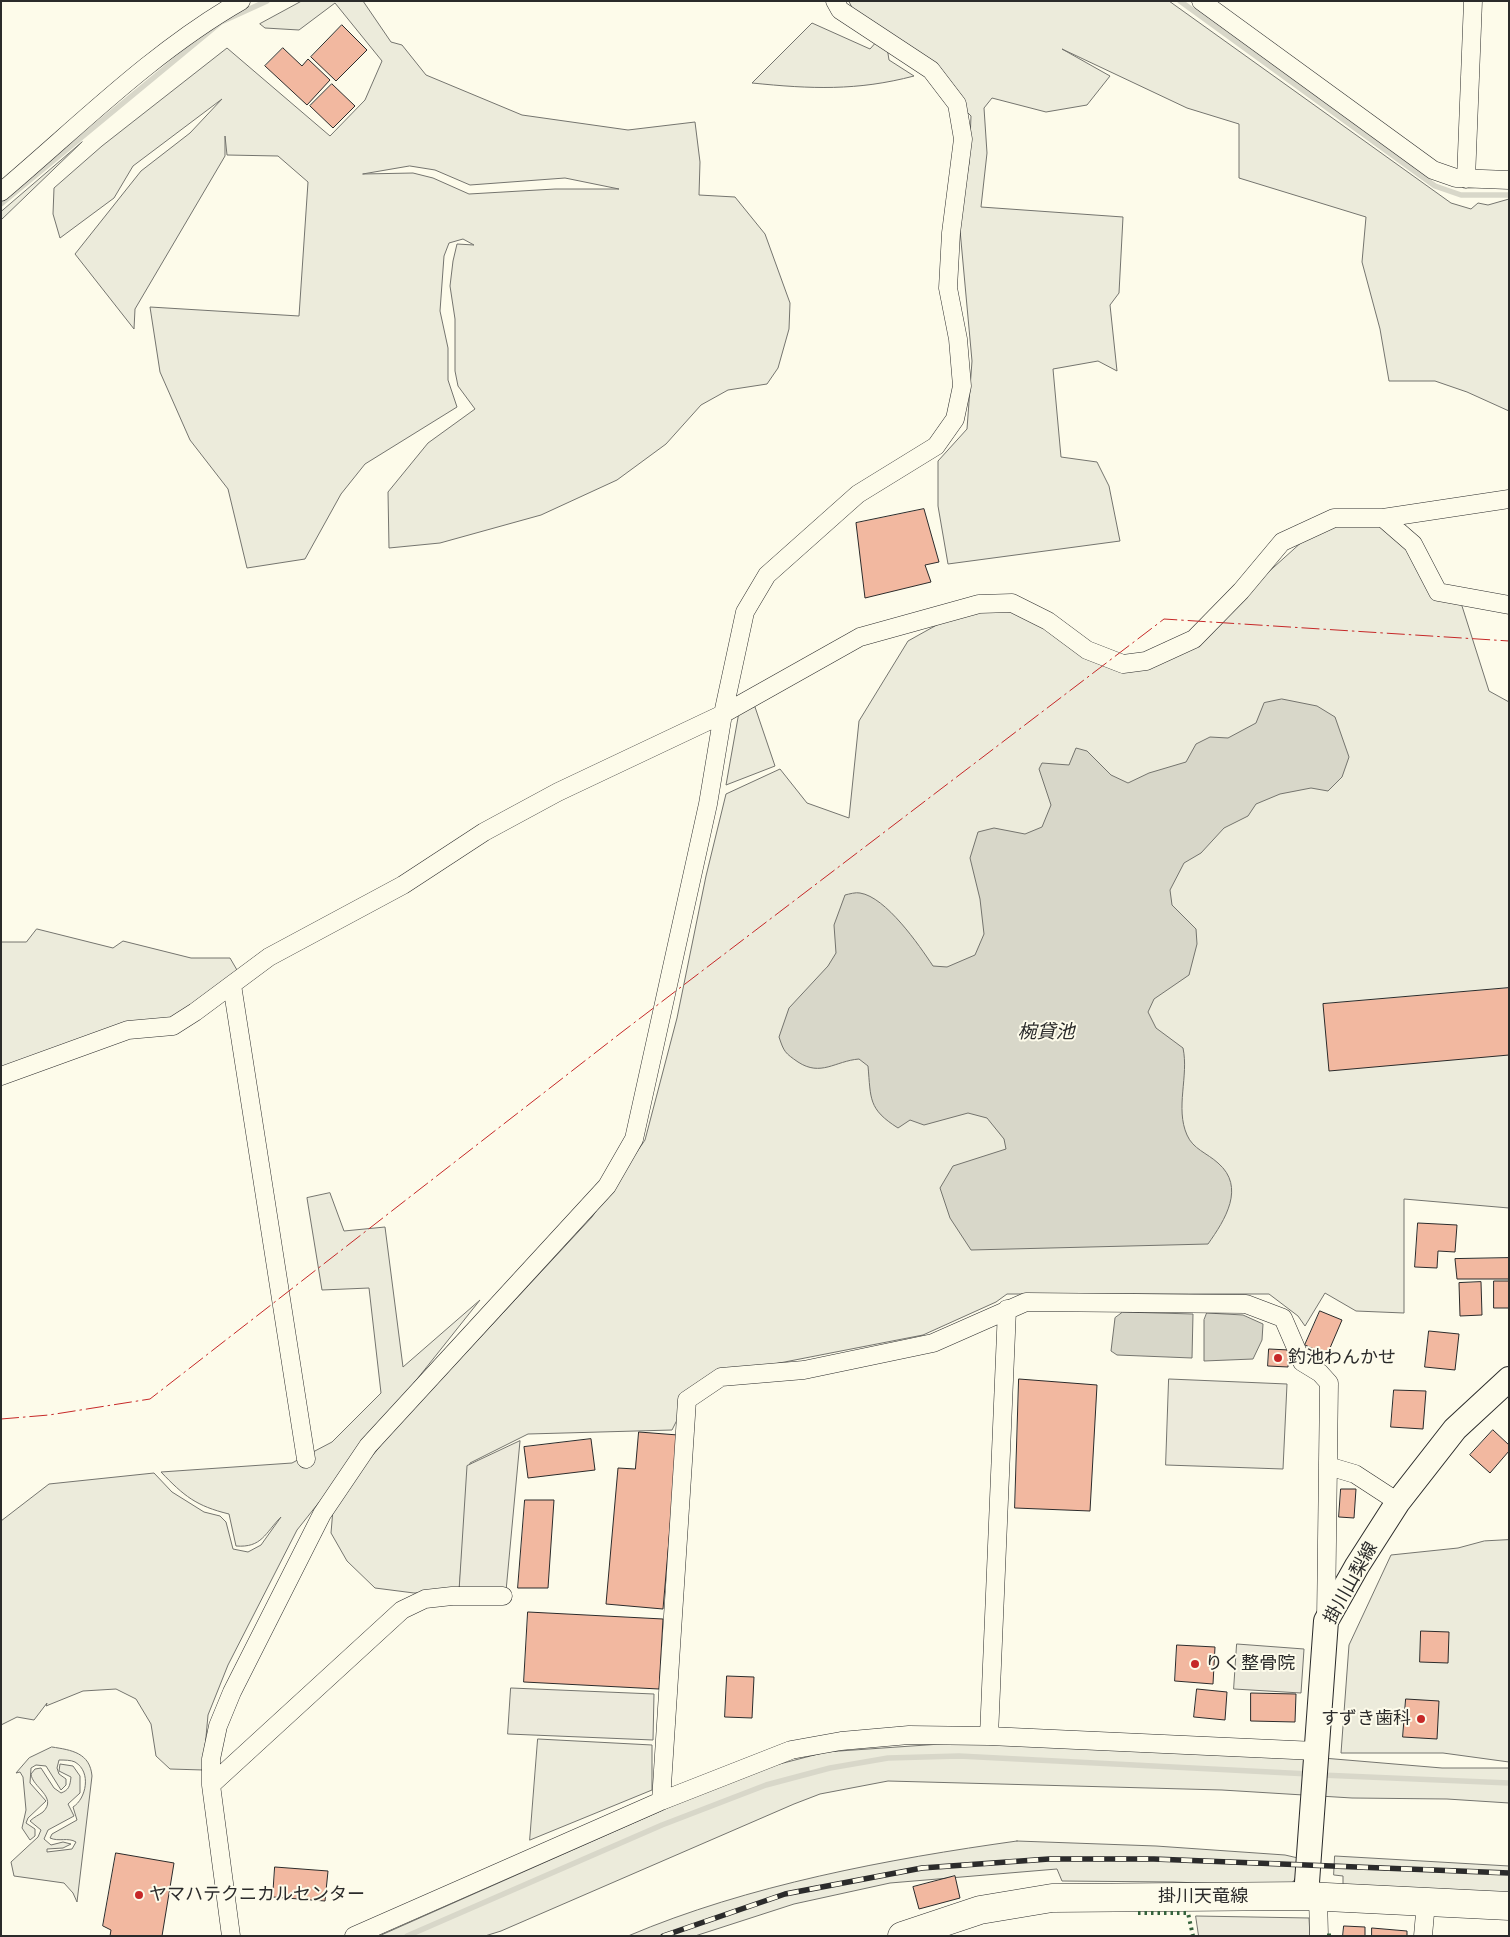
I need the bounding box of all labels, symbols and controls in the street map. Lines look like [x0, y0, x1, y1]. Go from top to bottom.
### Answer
water label: 椀貸池 [1018, 1021, 1074, 1043]
place label: 釣池わんかせ [1288, 1347, 1396, 1369]
marker: 釣池わんかせ [1272, 1352, 1284, 1364]
street label: 掛川山梨線 [1320, 1538, 1382, 1628]
place label: りく整骨院 [1205, 1653, 1295, 1675]
marker: りく整骨院 [1189, 1658, 1201, 1670]
place label: すずき歯科 [1321, 1708, 1411, 1730]
marker: すずき歯科 [1415, 1713, 1427, 1725]
place label: ヤマハテクニカルセンター [149, 1884, 365, 1906]
street label: 掛川天竜線 [1158, 1886, 1248, 1908]
marker: ヤマハテクニカルセンター [133, 1889, 145, 1901]

